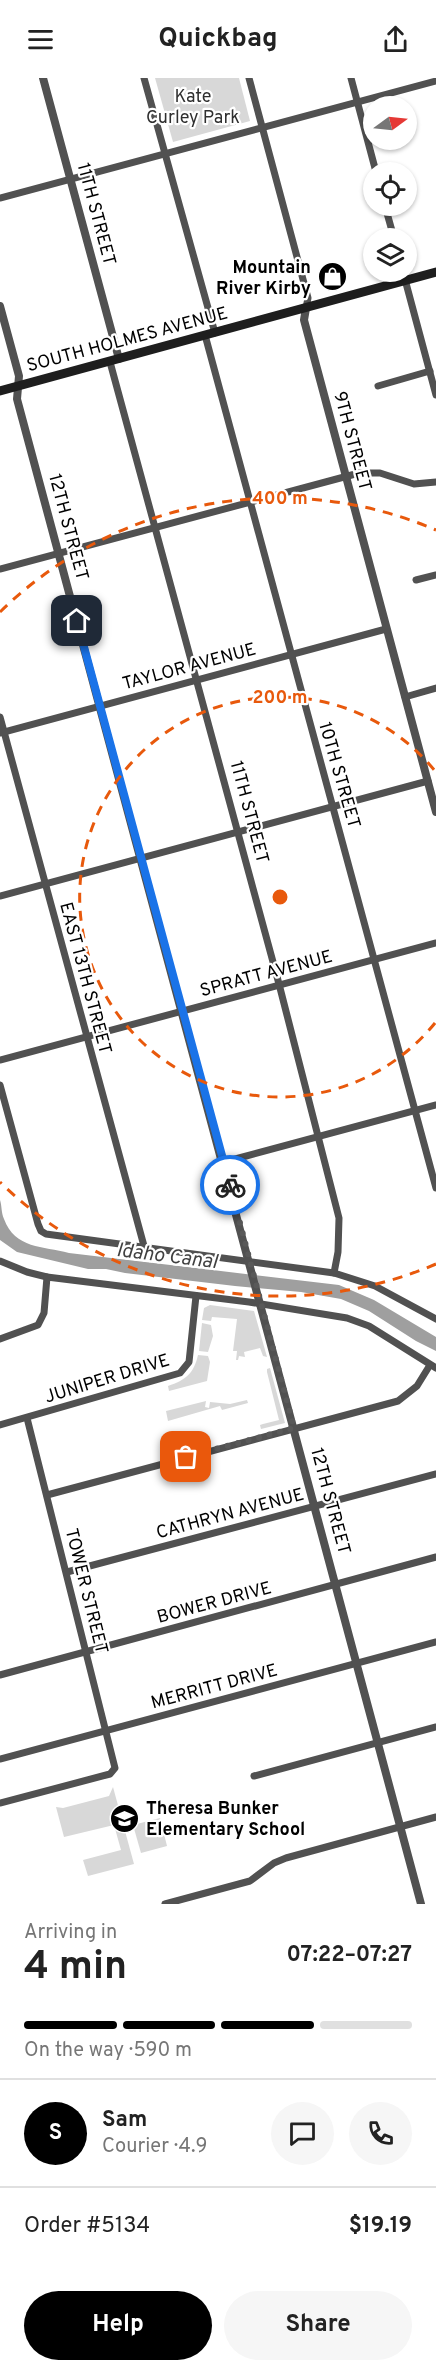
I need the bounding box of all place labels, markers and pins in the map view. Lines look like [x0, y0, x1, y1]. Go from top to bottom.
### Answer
place label: Mountain River Kirby [216, 257, 311, 301]
shop icon: Mountain River Kirby [316, 261, 348, 293]
pin [51, 595, 102, 646]
centre of rings [270, 887, 290, 907]
pin [160, 1431, 211, 1482]
place label: Theresa Bunker Elementary School [146, 1798, 305, 1842]
school or university icon: Theresa Bunker Elementary School [109, 1802, 141, 1834]

